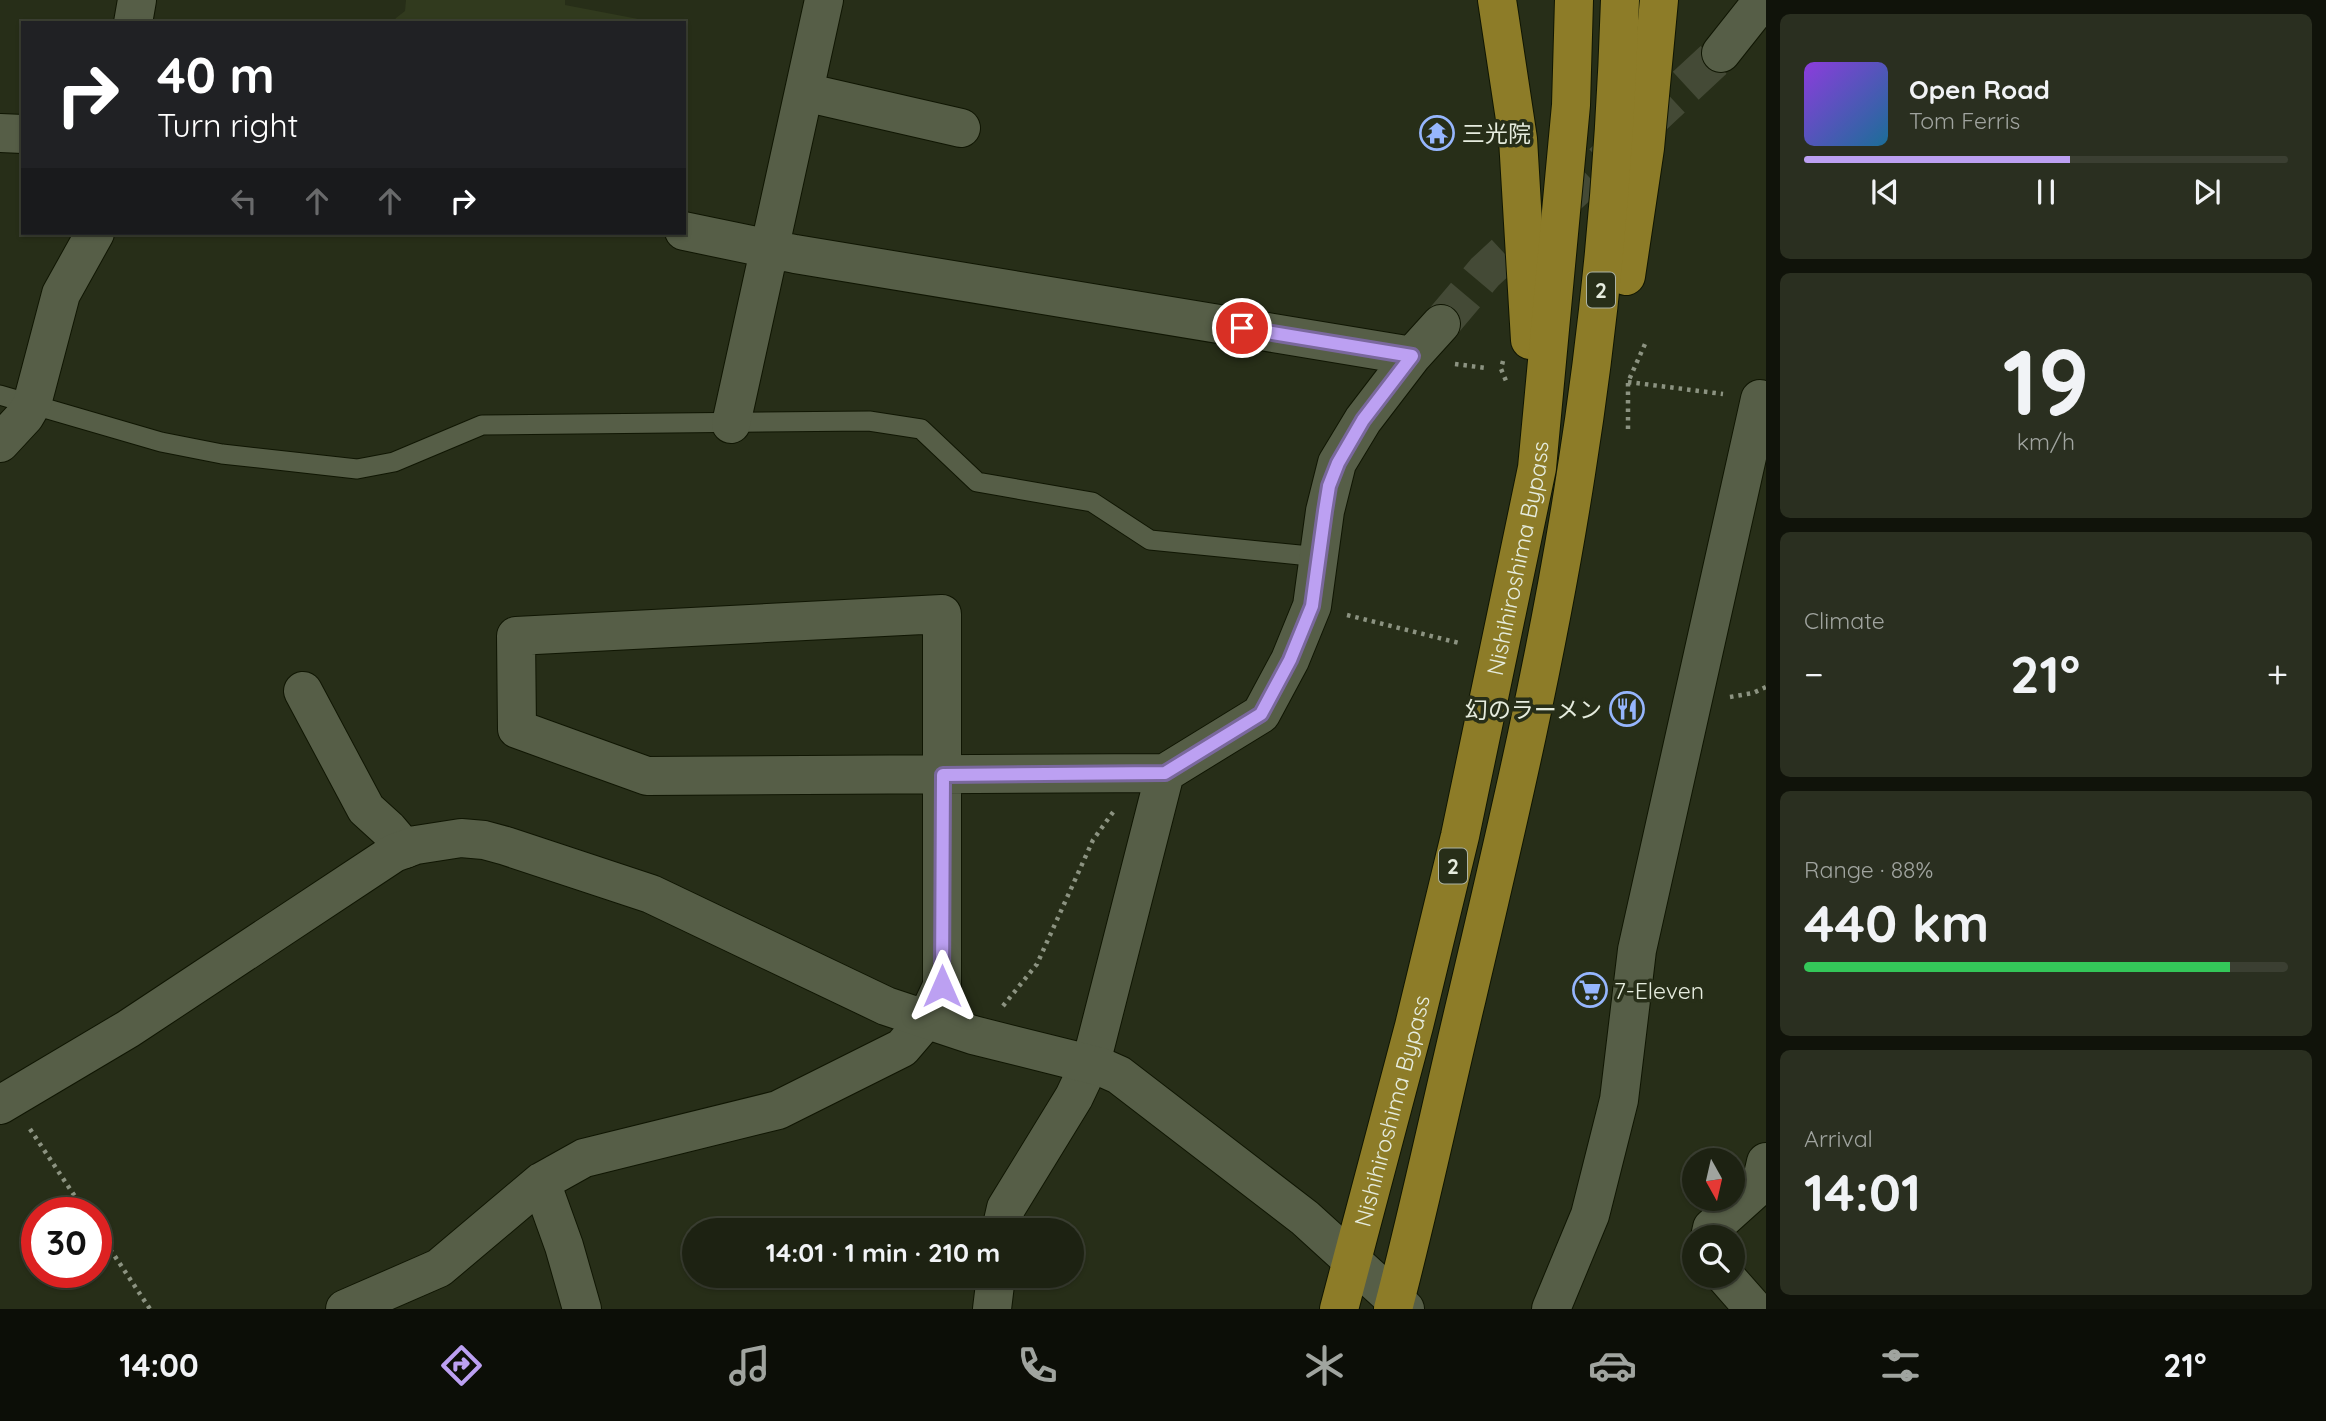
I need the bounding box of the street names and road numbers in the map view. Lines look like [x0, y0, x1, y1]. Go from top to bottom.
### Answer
road number: 2 [1587, 272, 1615, 308]
street label: Nishihiroshima Bypass [1480, 440, 1554, 678]
road number: 2 [1439, 848, 1467, 884]
street label: Nishihiroshima Bypass [1347, 992, 1435, 1230]

